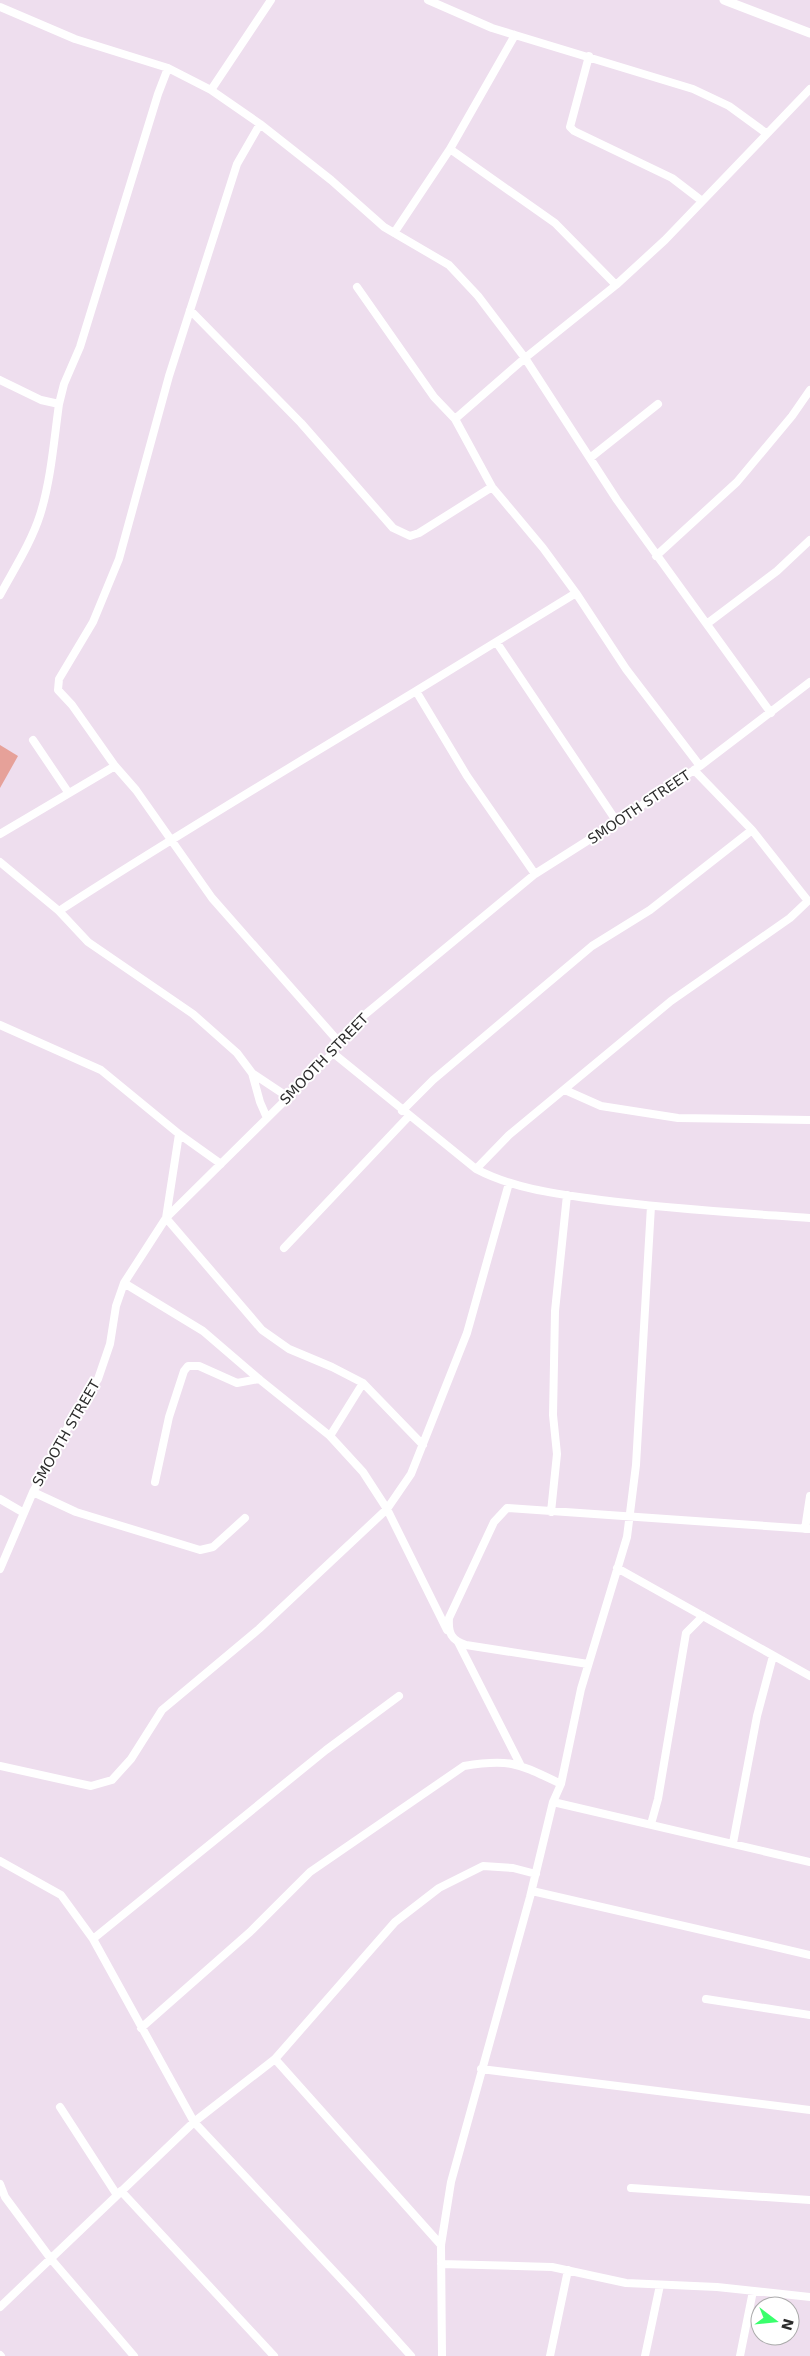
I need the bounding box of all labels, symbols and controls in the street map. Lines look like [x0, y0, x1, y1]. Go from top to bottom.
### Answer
street label: SMOOTH STREET [585, 767, 694, 847]
street label: SMOOTH STREET [277, 1010, 372, 1108]
street label: SMOOTH STREET [29, 1377, 103, 1489]
north arrow [750, 2296, 800, 2346]
text: N [778, 2317, 797, 2332]

